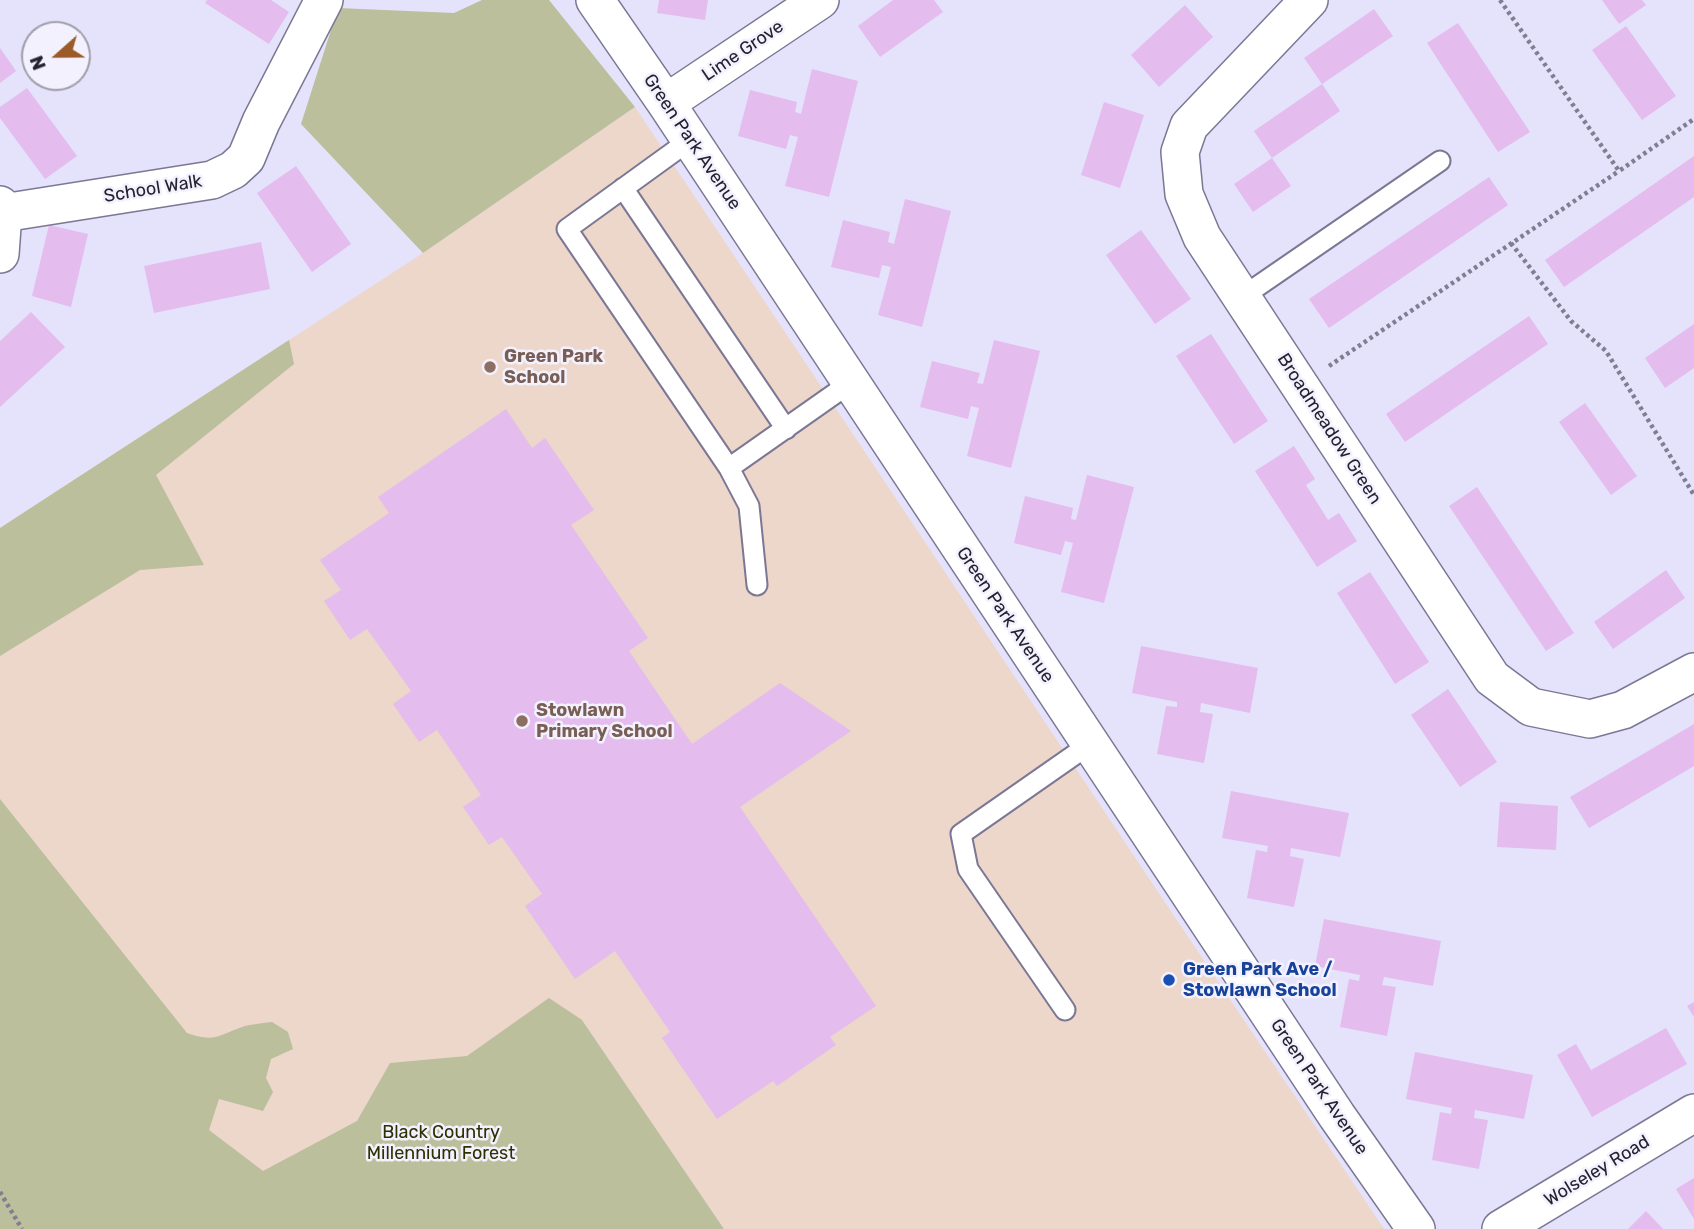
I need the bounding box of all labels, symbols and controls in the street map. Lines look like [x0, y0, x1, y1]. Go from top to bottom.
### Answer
street label: Lime Grove [698, 16, 788, 86]
north arrow [21, 21, 91, 91]
text: N [25, 52, 51, 73]
street label: Green Park Avenue [639, 70, 745, 214]
street label: School Walk [102, 171, 204, 207]
place label: Green Park School [504, 346, 603, 388]
street label: Broadmeadow Green [1272, 350, 1386, 508]
marker: Green Park School [482, 359, 498, 375]
street label: Green Park Avenue [952, 543, 1058, 687]
place label: Stowlawn Primary School [536, 700, 673, 742]
marker: Stowlawn Primary School [514, 713, 530, 729]
place label: Green Park Ave / Stowlawn School [1183, 959, 1337, 1002]
marker: Green Park Ave / Stowlawn School [1161, 972, 1177, 988]
street label: Green Park Avenue [1266, 1015, 1372, 1159]
park label: Black Country Millennium Forest [367, 1122, 515, 1164]
street label: Wolseley Road [1540, 1131, 1654, 1211]

